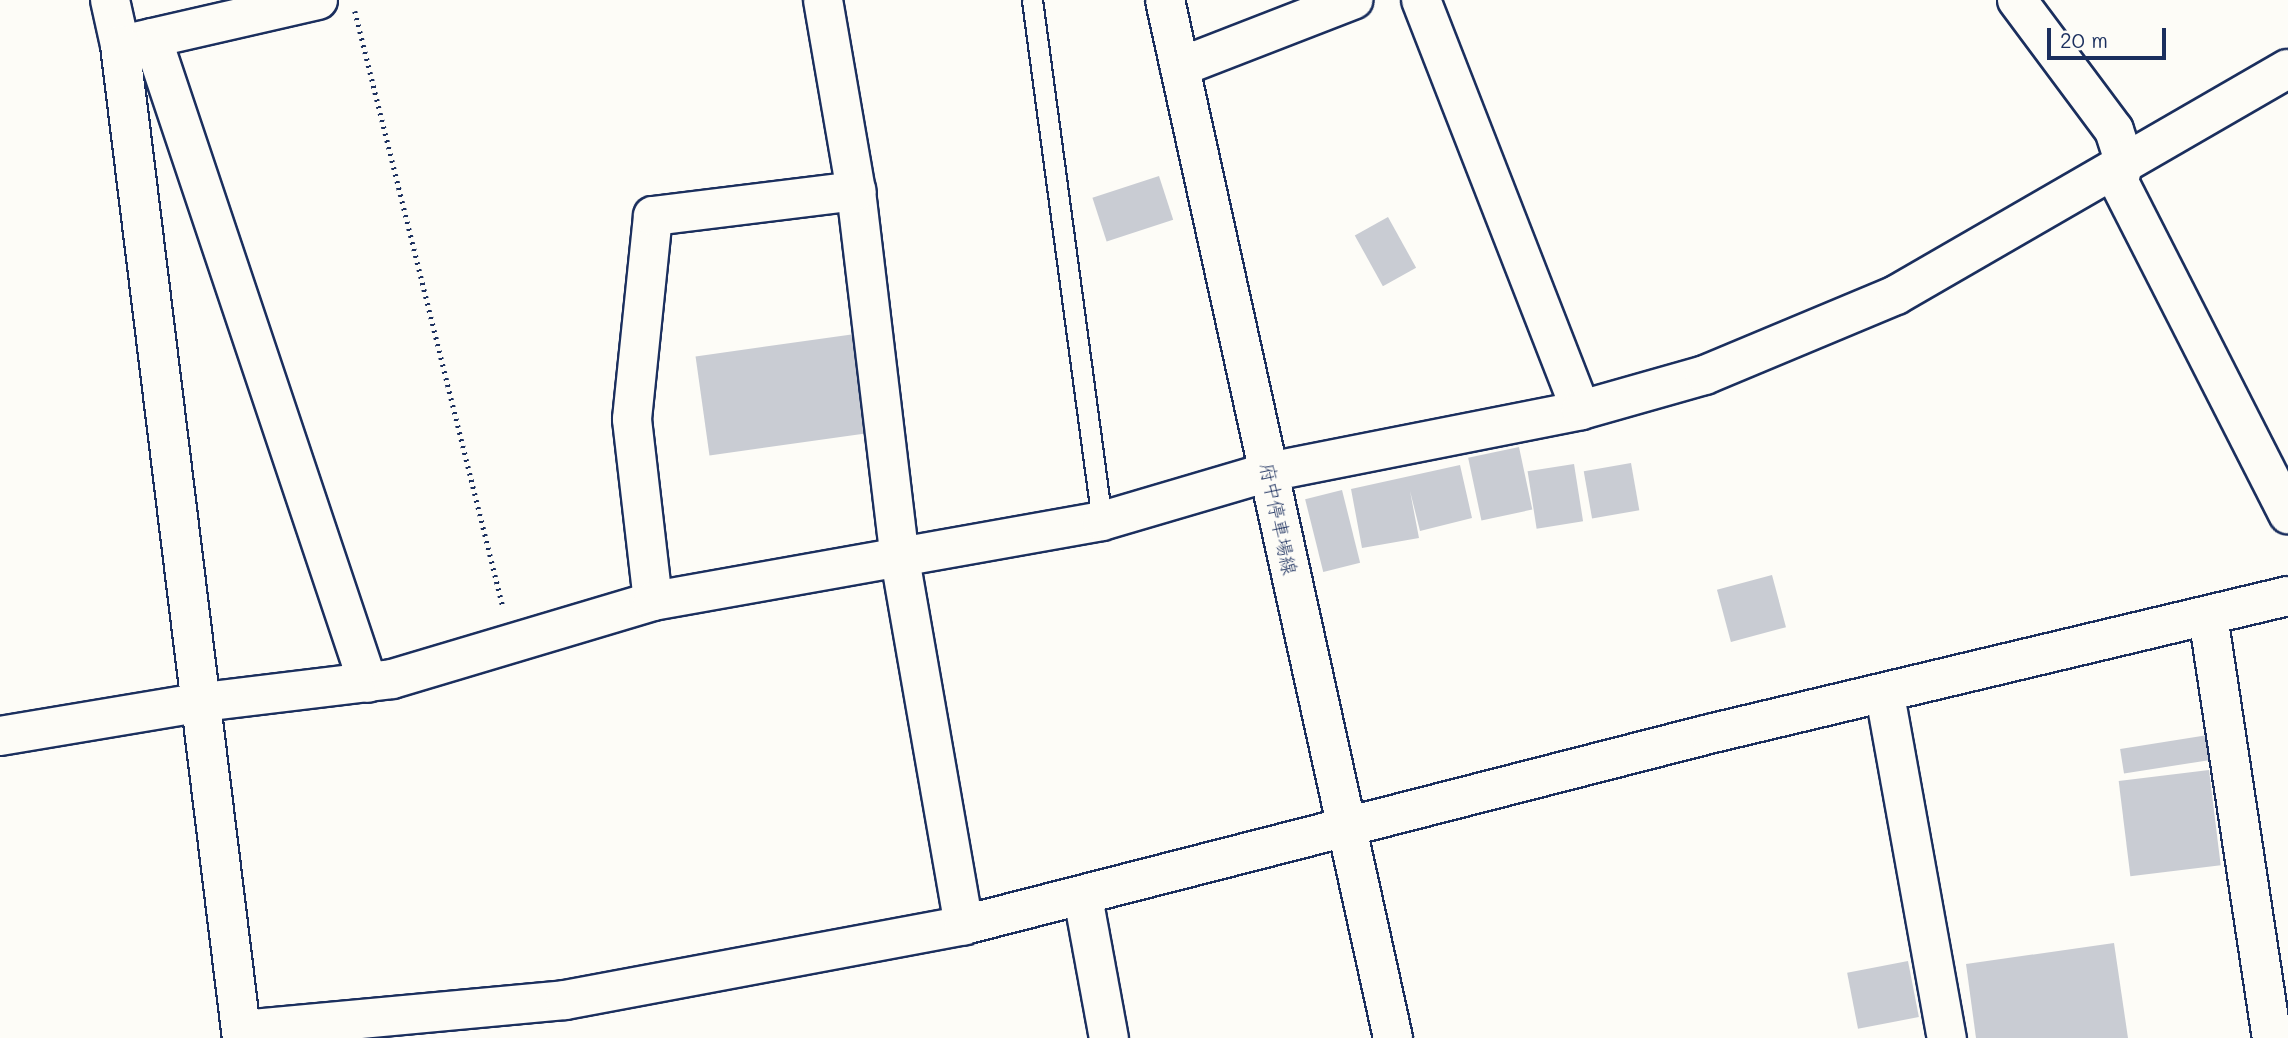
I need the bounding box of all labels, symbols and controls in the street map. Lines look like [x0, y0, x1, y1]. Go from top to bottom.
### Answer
scale bar [2050, 14, 2169, 58]
text: 20 m [2060, 26, 2108, 53]
street label: 府中停車場線 [1256, 461, 1302, 577]

